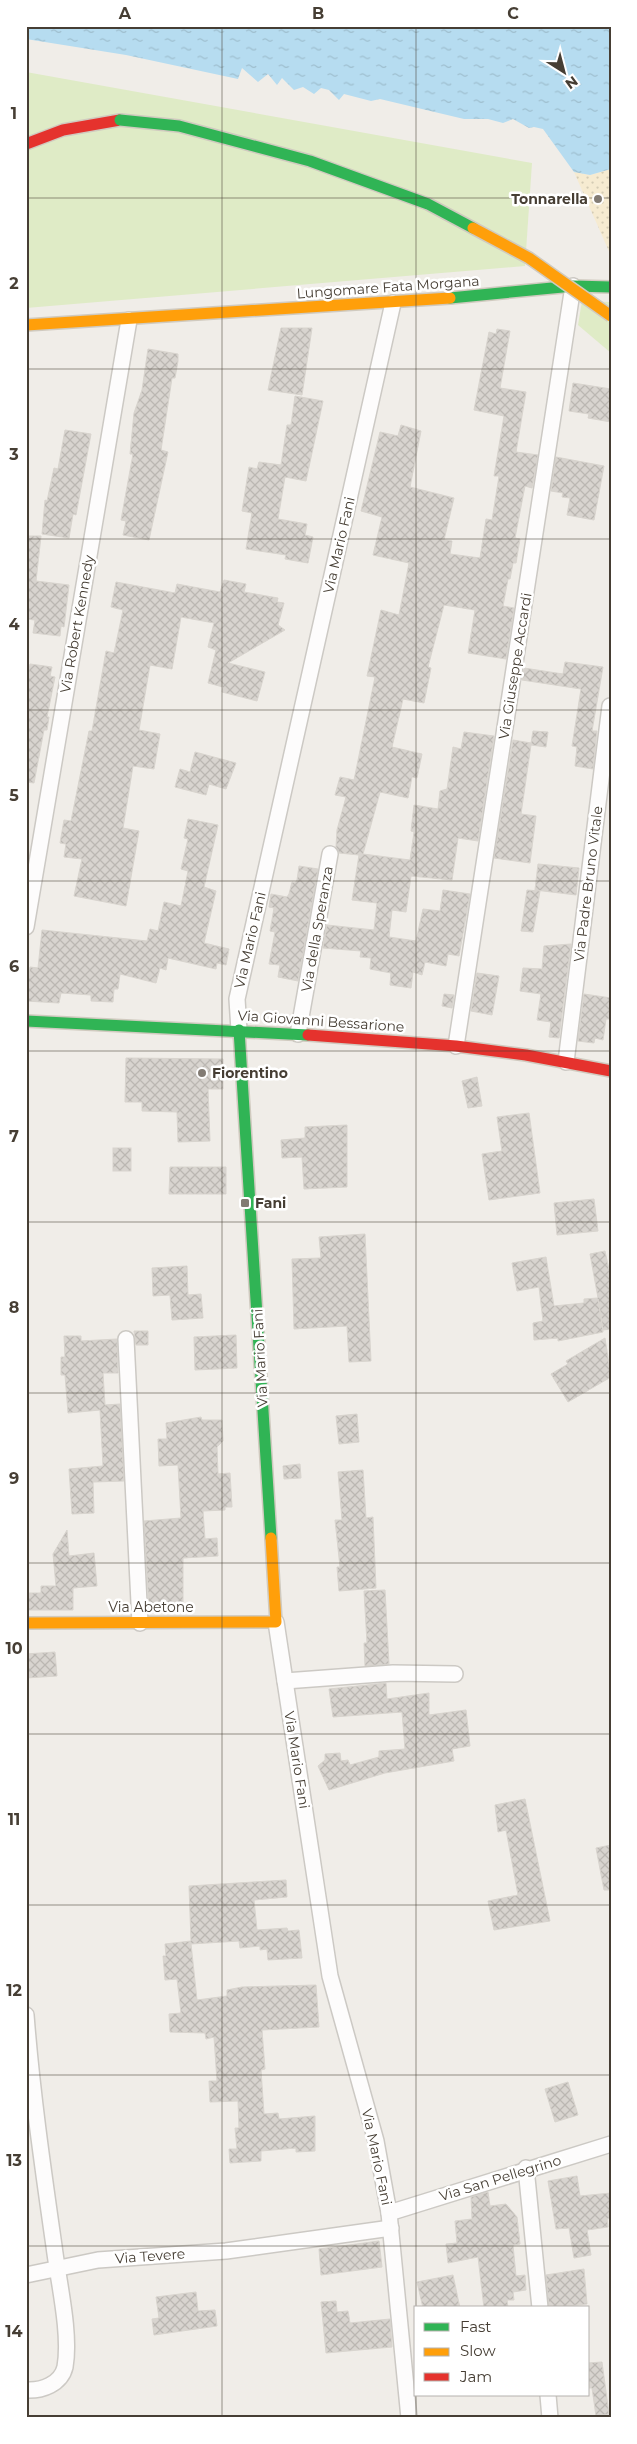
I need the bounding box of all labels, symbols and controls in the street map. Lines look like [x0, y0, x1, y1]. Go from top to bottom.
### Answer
text: A [118, 4, 132, 23]
text: B [312, 4, 324, 23]
text: C [507, 4, 519, 23]
north arrow [540, 48, 590, 98]
text: N [562, 72, 582, 93]
text: 1 [11, 104, 17, 123]
place label: Tonnarella [511, 190, 588, 208]
marker: Tonnarella [592, 193, 604, 205]
street label: Lungomare Fata Morgana [296, 272, 480, 302]
text: 2 [9, 274, 19, 293]
text: 3 [8, 445, 19, 464]
street label: Via Mario Fani [319, 495, 359, 595]
street label: Via Robert Kennedy [56, 553, 98, 694]
street label: Via Giuseppe Accardi [495, 591, 535, 741]
text: 4 [8, 615, 20, 634]
text: 5 [9, 786, 19, 805]
street label: Via Padre Bruno Vitale [570, 805, 606, 963]
street label: Via della Speranza [297, 865, 337, 993]
street label: Via Mario Fani [230, 890, 270, 990]
text: 6 [9, 957, 19, 976]
street label: Via Giovanni Bessarione [237, 1006, 405, 1036]
place label: Fiorentino [212, 1064, 288, 1082]
marker: Fiorentino [196, 1067, 208, 1079]
text: 7 [9, 1127, 19, 1146]
place label: Fani [255, 1194, 286, 1212]
marker: Fani [239, 1197, 251, 1209]
text: 8 [9, 1298, 19, 1317]
street label: Via Mario Fani [248, 1308, 272, 1408]
text: 9 [9, 1469, 19, 1488]
street label: Via Abetone [108, 1598, 194, 1616]
text: 10 [5, 1639, 23, 1658]
street label: Via Mario Fani [280, 1710, 314, 1810]
text: 11 [8, 1810, 20, 1829]
text: 12 [6, 1981, 22, 2000]
street label: Via Mario Fani [358, 2107, 396, 2207]
text: 13 [6, 2151, 22, 2170]
street label: Via San Pellegrino [437, 2151, 563, 2205]
street label: Via Tevere [114, 2245, 186, 2267]
legend [414, 2306, 590, 2396]
text: Fast [460, 2317, 491, 2336]
text: 14 [5, 2322, 23, 2341]
text: Slow [460, 2341, 496, 2360]
text: Jam [459, 2367, 492, 2386]

